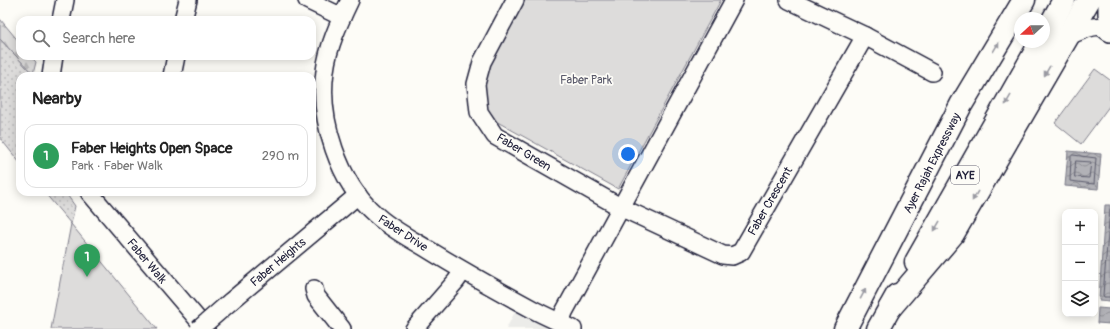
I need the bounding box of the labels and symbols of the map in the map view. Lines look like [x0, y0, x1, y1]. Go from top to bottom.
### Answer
north arrow [1014, 12, 1050, 48]
one-way arrow [992, 41, 999, 53]
one-way arrow [1043, 65, 1050, 77]
park label: Faber Park [560, 73, 612, 88]
one-way arrow [1004, 94, 1011, 106]
street label: Ayer Rajah Expressway [901, 110, 964, 216]
street label: Faber Green [494, 130, 554, 175]
your location [618, 144, 638, 164]
street label: Faber Crescent [745, 164, 796, 238]
road number: AYE [951, 166, 979, 184]
one-way arrow [971, 190, 978, 202]
street label: Faber Drive [375, 212, 431, 255]
one-way arrow [933, 220, 940, 231]
street label: Faber Heights [247, 234, 310, 290]
street label: Faber Walk [123, 236, 170, 287]
pin: 1 [74, 244, 100, 277]
one-way arrow [859, 289, 866, 300]

